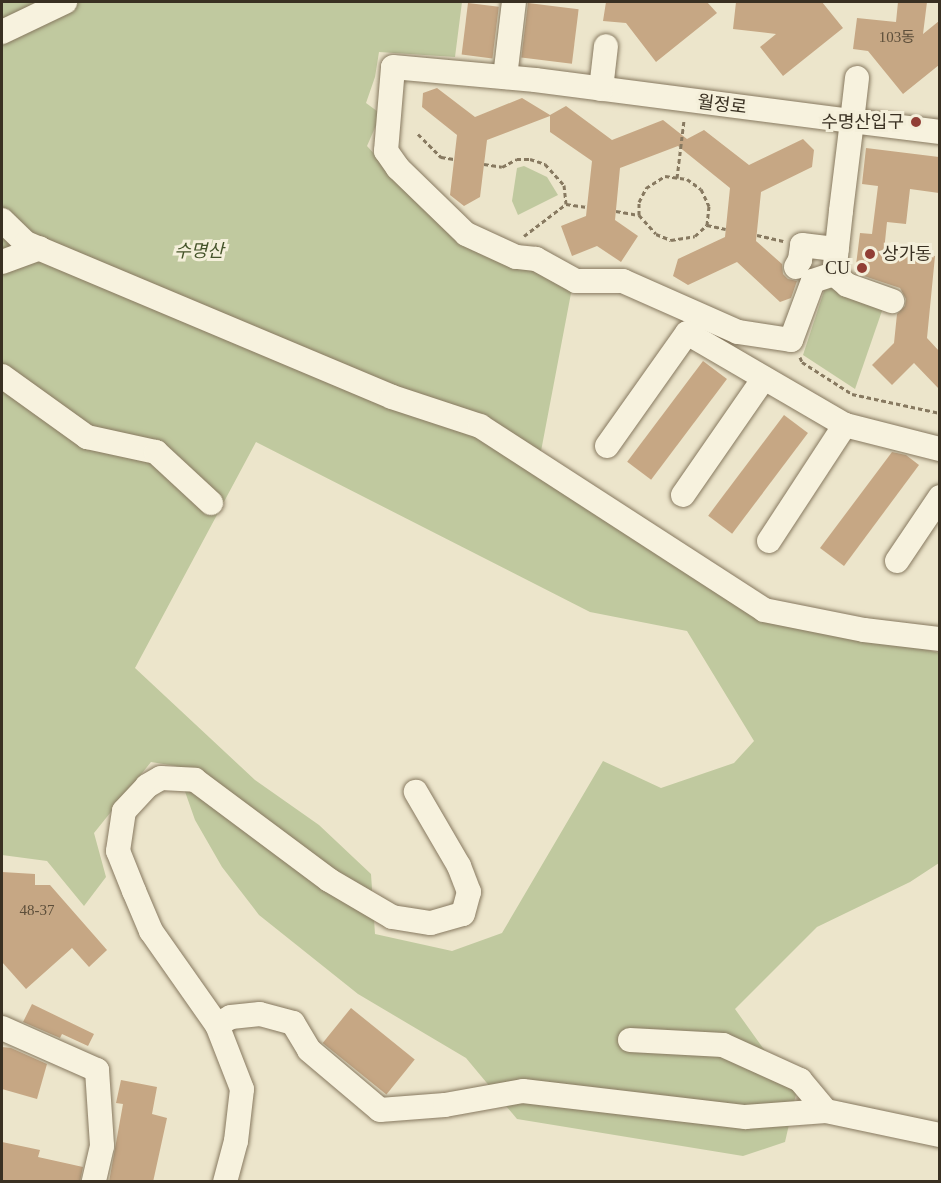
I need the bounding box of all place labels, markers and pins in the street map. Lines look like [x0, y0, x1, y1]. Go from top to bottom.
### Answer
place label: 수명산입구 [821, 111, 904, 133]
marker: 수명산입구 [909, 115, 923, 129]
place label: 상가동 [882, 243, 932, 265]
marker: 상가동 [863, 247, 877, 261]
place label: CU [825, 257, 850, 279]
marker: CU [855, 261, 869, 275]

